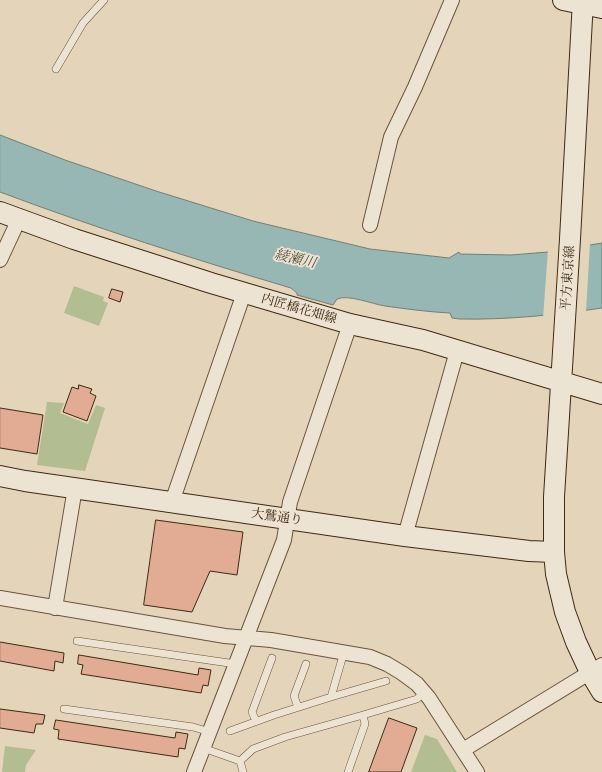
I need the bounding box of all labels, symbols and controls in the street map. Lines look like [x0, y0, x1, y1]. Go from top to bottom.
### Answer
street label: 平方東京線 [558, 245, 578, 311]
water label: 綾瀬川 [273, 246, 317, 272]
street label: 内匠橋花畑線 [259, 291, 339, 327]
street label: 大鷲通り [250, 506, 304, 528]

